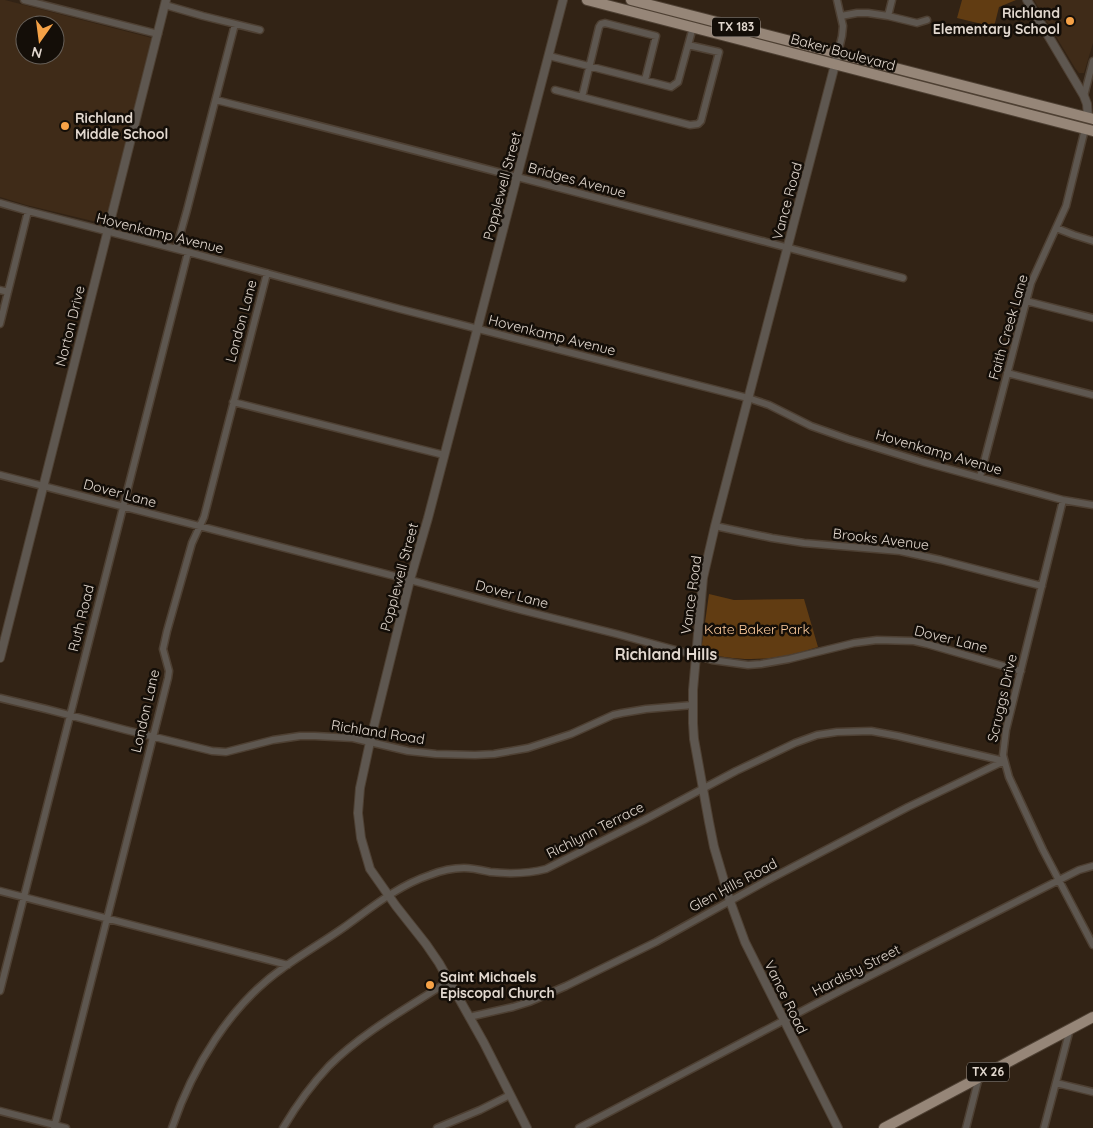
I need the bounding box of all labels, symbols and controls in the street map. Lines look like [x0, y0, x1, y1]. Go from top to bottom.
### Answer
place label: Richland Elementary School [933, 4, 1060, 38]
north arrow [15, 15, 65, 65]
marker: Richland Elementary School [1064, 15, 1076, 27]
road number: TX 183 [712, 18, 760, 36]
street label: Baker Boulevard [789, 29, 897, 75]
text: N [30, 43, 44, 63]
place label: Richland Middle School [75, 109, 168, 143]
marker: Richland Middle School [59, 120, 71, 132]
street label: Popplewell Street [479, 130, 525, 242]
street label: Bridges Avenue [526, 158, 628, 202]
street label: Vance Road [768, 160, 806, 242]
street label: Hovenkamp Avenue [94, 208, 226, 258]
street label: Faith Creek Lane [984, 272, 1032, 382]
street label: London Lane [221, 278, 261, 364]
street label: Norton Drive [51, 284, 89, 368]
street label: Hovenkamp Avenue [486, 310, 618, 360]
street label: Hovenkamp Avenue [874, 425, 1004, 479]
street label: Dover Lane [81, 475, 159, 511]
street label: Popplewell Street [376, 521, 422, 633]
street label: Brooks Avenue [832, 524, 930, 554]
street label: Vance Road [677, 554, 705, 636]
street label: Dover Lane [473, 576, 551, 612]
street label: Ruth Road [64, 583, 98, 653]
park label: Kate Baker Park [704, 620, 810, 638]
street label: Dover Lane [912, 621, 990, 657]
district label: Richland Hills [615, 644, 718, 664]
street label: Scruggs Drive [983, 652, 1021, 744]
street label: London Lane [127, 668, 163, 754]
street label: Richland Road [330, 716, 426, 748]
street label: Richlynn Terrace [543, 798, 647, 862]
street label: Glen Hills Road [686, 854, 780, 916]
street label: Hardisty Street [809, 940, 903, 1000]
street label: Vance Road [761, 957, 811, 1037]
place label: Saint Michaels Episcopal Church [440, 968, 555, 1002]
marker: Saint Michaels Episcopal Church [424, 979, 436, 991]
road number: TX 26 [967, 1062, 1009, 1082]

